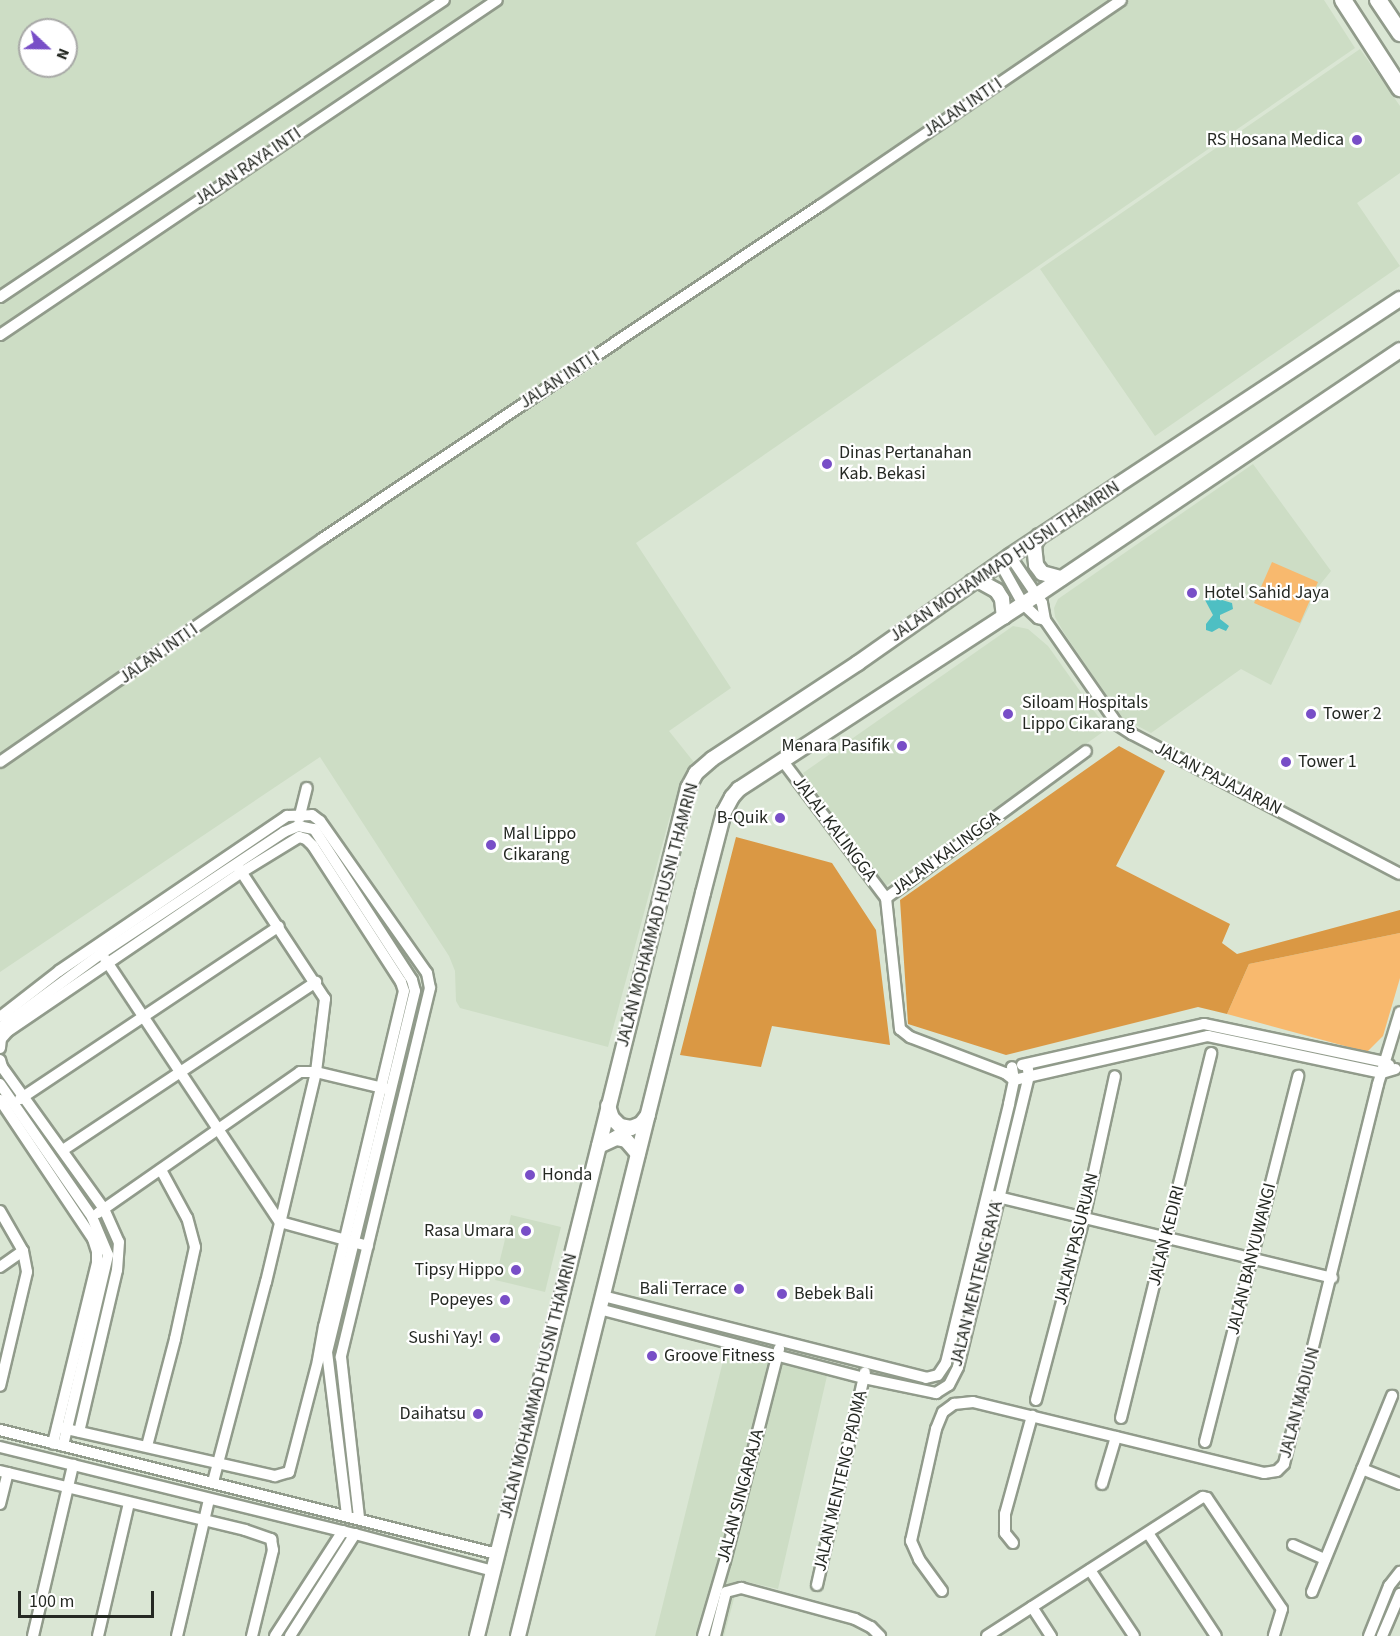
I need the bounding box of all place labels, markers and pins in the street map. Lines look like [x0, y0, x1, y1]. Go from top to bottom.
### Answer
place label: RS Hosana Medica [1207, 129, 1344, 151]
marker: RS Hosana Medica [1348, 131, 1366, 149]
place label: Dinas Pertanahan Kab. Bekasi [839, 443, 972, 486]
marker: Dinas Pertanahan Kab. Bekasi [820, 457, 834, 471]
place label: Hotel Sahid Jaya [1204, 582, 1329, 604]
marker: Hotel Sahid Jaya [1185, 586, 1199, 600]
place label: Siloam Hospitals Lippo Cikarang [1022, 693, 1148, 736]
place label: Tower 2 [1323, 703, 1382, 725]
marker: Siloam Hospitals Lippo Cikarang [999, 705, 1017, 723]
marker: Tower 2 [1304, 707, 1318, 721]
place label: Menara Pasifik [782, 735, 890, 757]
marker: Menara Pasifik [895, 739, 909, 753]
place label: Tower 1 [1298, 751, 1357, 773]
marker: Tower 1 [1279, 755, 1293, 769]
place label: B-Quik [717, 807, 768, 829]
marker: B-Quik [773, 811, 787, 825]
place label: Mal Lippo Cikarang [503, 824, 576, 866]
marker: Mal Lippo Cikarang [484, 838, 498, 852]
place label: Honda [542, 1164, 592, 1186]
marker: Honda [523, 1168, 537, 1182]
place label: Rasa Umara [424, 1220, 514, 1242]
marker: Rasa Umara [519, 1224, 533, 1238]
place label: Tipsy Hippo [415, 1259, 504, 1281]
marker: Tipsy Hippo [509, 1263, 523, 1277]
place label: Bali Terrace [639, 1278, 727, 1300]
marker: Bali Terrace [732, 1282, 746, 1296]
place label: Bebek Bali [794, 1283, 874, 1305]
marker: Bebek Bali [775, 1287, 789, 1301]
place label: Popeyes [430, 1289, 493, 1311]
marker: Popeyes [498, 1293, 512, 1307]
place label: Sushi Yay! [408, 1327, 483, 1349]
marker: Sushi Yay! [488, 1331, 502, 1345]
place label: Groove Fitness [664, 1345, 775, 1367]
marker: Groove Fitness [645, 1349, 659, 1363]
place label: Daihatsu [400, 1403, 466, 1425]
marker: Daihatsu [471, 1407, 485, 1421]

